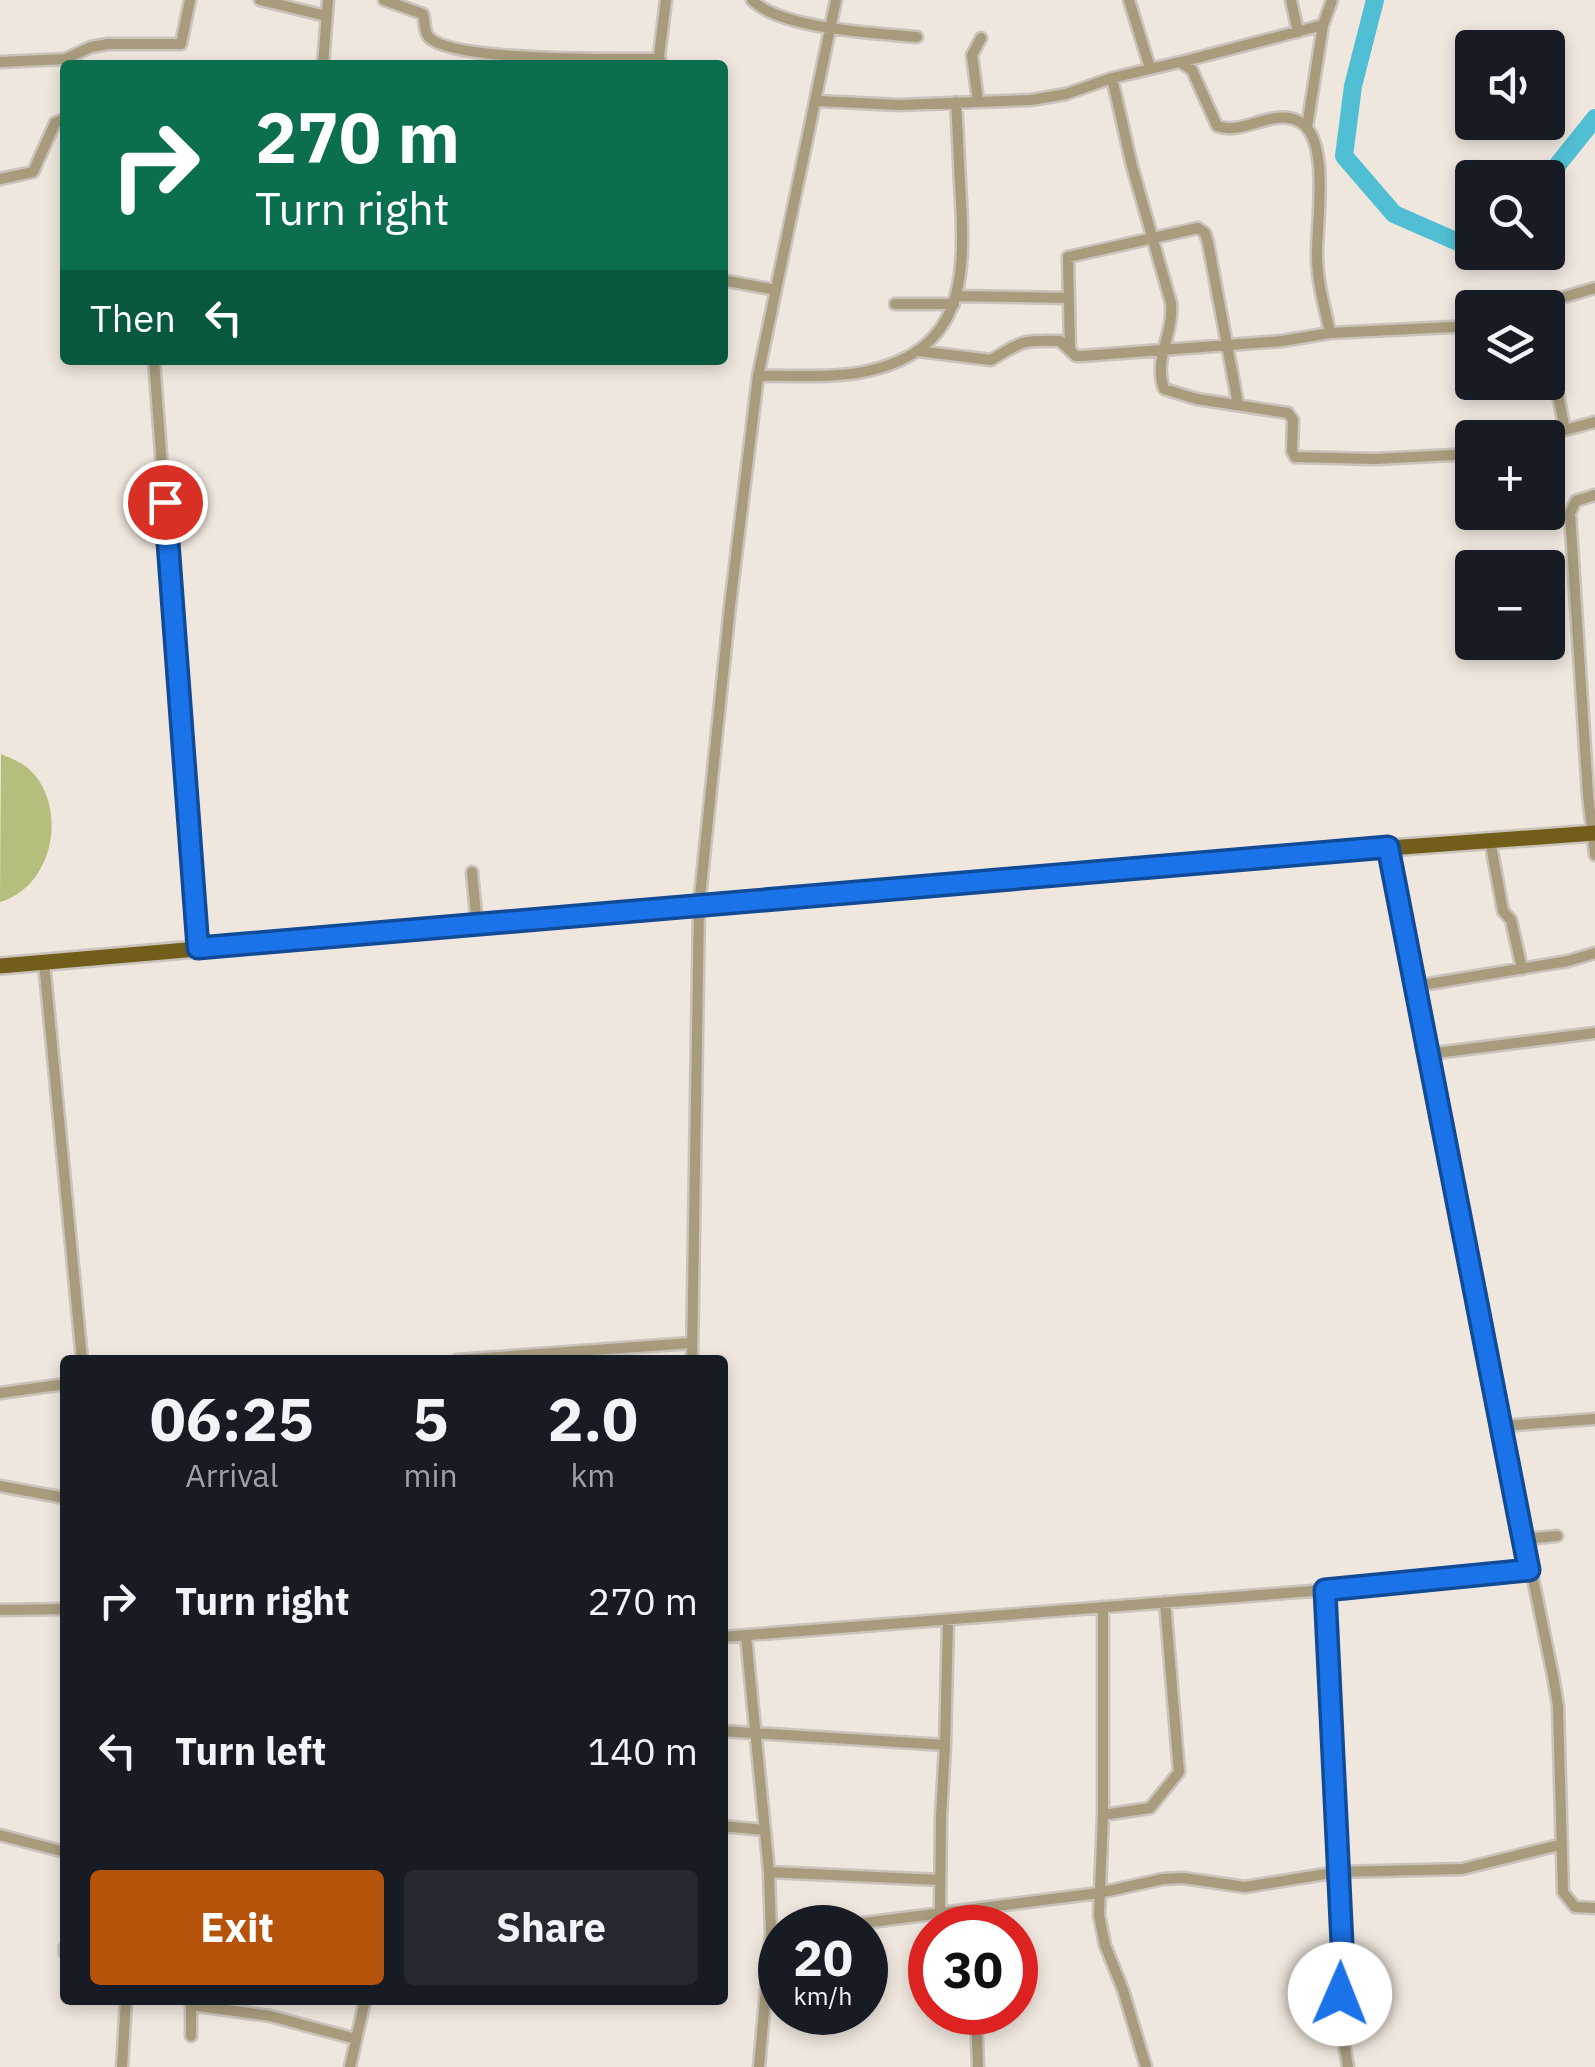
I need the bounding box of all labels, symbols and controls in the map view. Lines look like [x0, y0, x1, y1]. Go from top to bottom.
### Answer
map controls [1455, 30, 1565, 660]
button: sound [1455, 30, 1565, 140]
text: 270 m [255, 91, 460, 182]
icon: right [90, 100, 220, 230]
button: search [1455, 160, 1565, 270]
text: Turn right [255, 179, 450, 237]
icon: left [196, 290, 251, 345]
button: layers [1455, 290, 1565, 400]
text: Then [90, 293, 176, 342]
button: + [1455, 420, 1565, 530]
pin [123, 460, 208, 545]
icon: arrive [138, 475, 193, 530]
button: − [1455, 550, 1565, 660]
text: 06:25 [150, 1379, 314, 1458]
text: 5 [413, 1379, 449, 1458]
text: 2.0 [548, 1379, 638, 1458]
text: Arrival [185, 1454, 278, 1496]
text: min [404, 1454, 458, 1496]
text: km [570, 1454, 615, 1496]
icon: right [90, 1573, 145, 1628]
text: Turn right [175, 1576, 350, 1625]
text: 270 m [587, 1576, 698, 1625]
icon: left [90, 1723, 145, 1778]
text: Turn left [175, 1726, 326, 1775]
text: 140 m [587, 1726, 698, 1775]
button: Exit [90, 1870, 384, 1985]
button: Share [404, 1870, 698, 1985]
speed limit sign: 30 [908, 1905, 1038, 2035]
text: 20 [793, 1925, 853, 1990]
position arrow [1288, 1942, 1392, 2046]
text: km/h [794, 1979, 852, 2012]

